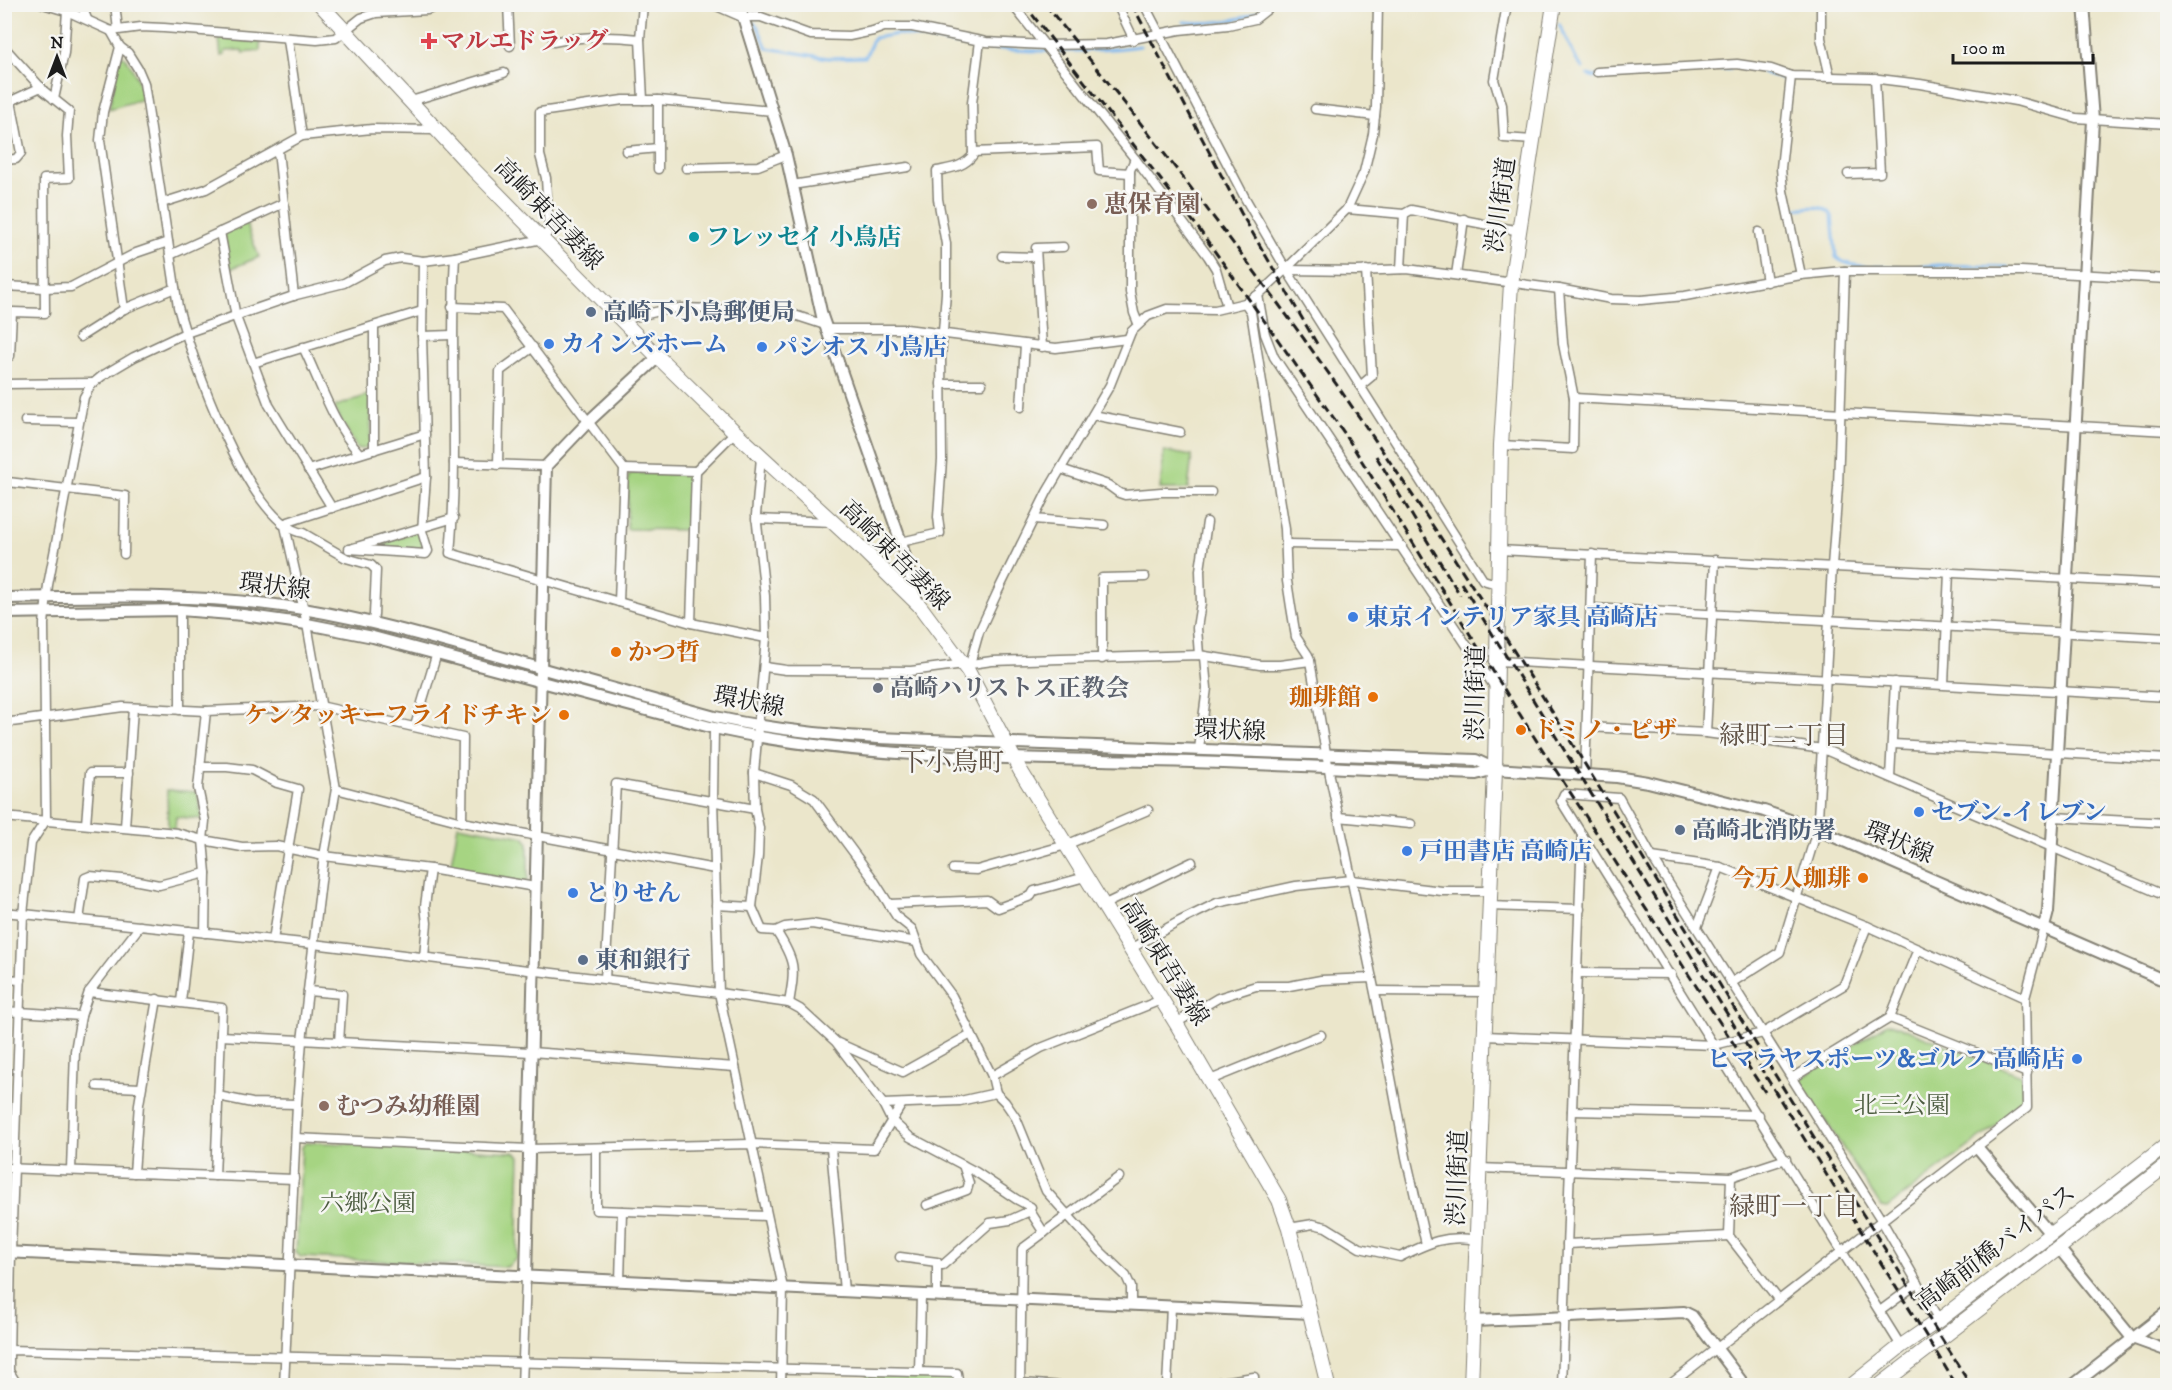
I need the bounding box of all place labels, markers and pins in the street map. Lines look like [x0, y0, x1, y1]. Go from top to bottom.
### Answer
place label: マルエドラッグ [441, 27, 609, 57]
marker: マルエドラッグ [422, 34, 436, 48]
place label: 恵保育園 [1104, 190, 1200, 220]
marker: 恵保育園 [1085, 197, 1099, 211]
place label: フレッセイ 小鳥店 [706, 223, 901, 253]
marker: フレッセイ 小鳥店 [687, 230, 701, 244]
place label: 高崎下小鳥郵便局 [603, 298, 795, 328]
marker: 高崎下小鳥郵便局 [584, 305, 598, 319]
place label: カインズホーム [561, 330, 728, 360]
place label: パシオス 小鳥店 [774, 333, 947, 363]
marker: カインズホーム [542, 337, 556, 351]
marker: パシオス 小鳥店 [755, 340, 769, 354]
place label: 東京インテリア家具 高崎店 [1365, 603, 1658, 633]
marker: 東京インテリア家具 高崎店 [1346, 610, 1360, 624]
place label: かつ哲 [628, 638, 700, 668]
marker: かつ哲 [609, 645, 623, 659]
place label: 高崎ハリストス正教会 [890, 674, 1129, 704]
marker: 高崎ハリストス正教会 [871, 681, 885, 695]
place label: 珈琲館 [1289, 683, 1361, 713]
marker: 珈琲館 [1366, 690, 1380, 704]
place label: ケンタッキーフライドチキン [244, 701, 552, 731]
marker: ケンタッキーフライドチキン [557, 708, 571, 722]
place label: ドミノ・ピザ [1533, 716, 1677, 746]
marker: ドミノ・ピザ [1514, 723, 1528, 737]
place label: セブン-イレブン [1931, 798, 2107, 828]
marker: セブン-イレブン [1912, 805, 1926, 819]
place label: 高崎北消防署 [1692, 816, 1836, 846]
marker: 高崎北消防署 [1673, 823, 1687, 837]
place label: 戸田書店 高崎店 [1419, 837, 1592, 867]
marker: 戸田書店 高崎店 [1400, 844, 1414, 858]
place label: 今万人珈琲 [1731, 864, 1851, 894]
marker: 今万人珈琲 [1856, 871, 1870, 885]
place label: とりせん [585, 879, 681, 909]
marker: とりせん [566, 886, 580, 900]
place label: 東和銀行 [595, 946, 691, 976]
marker: 東和銀行 [576, 953, 590, 967]
place label: ヒマラヤスポーツ&ゴルフ 高崎店 [1707, 1045, 2065, 1075]
marker: ヒマラヤスポーツ&ゴルフ 高崎店 [2070, 1052, 2084, 1066]
place label: むつみ幼稚園 [336, 1092, 480, 1122]
marker: むつみ幼稚園 [317, 1099, 331, 1113]

